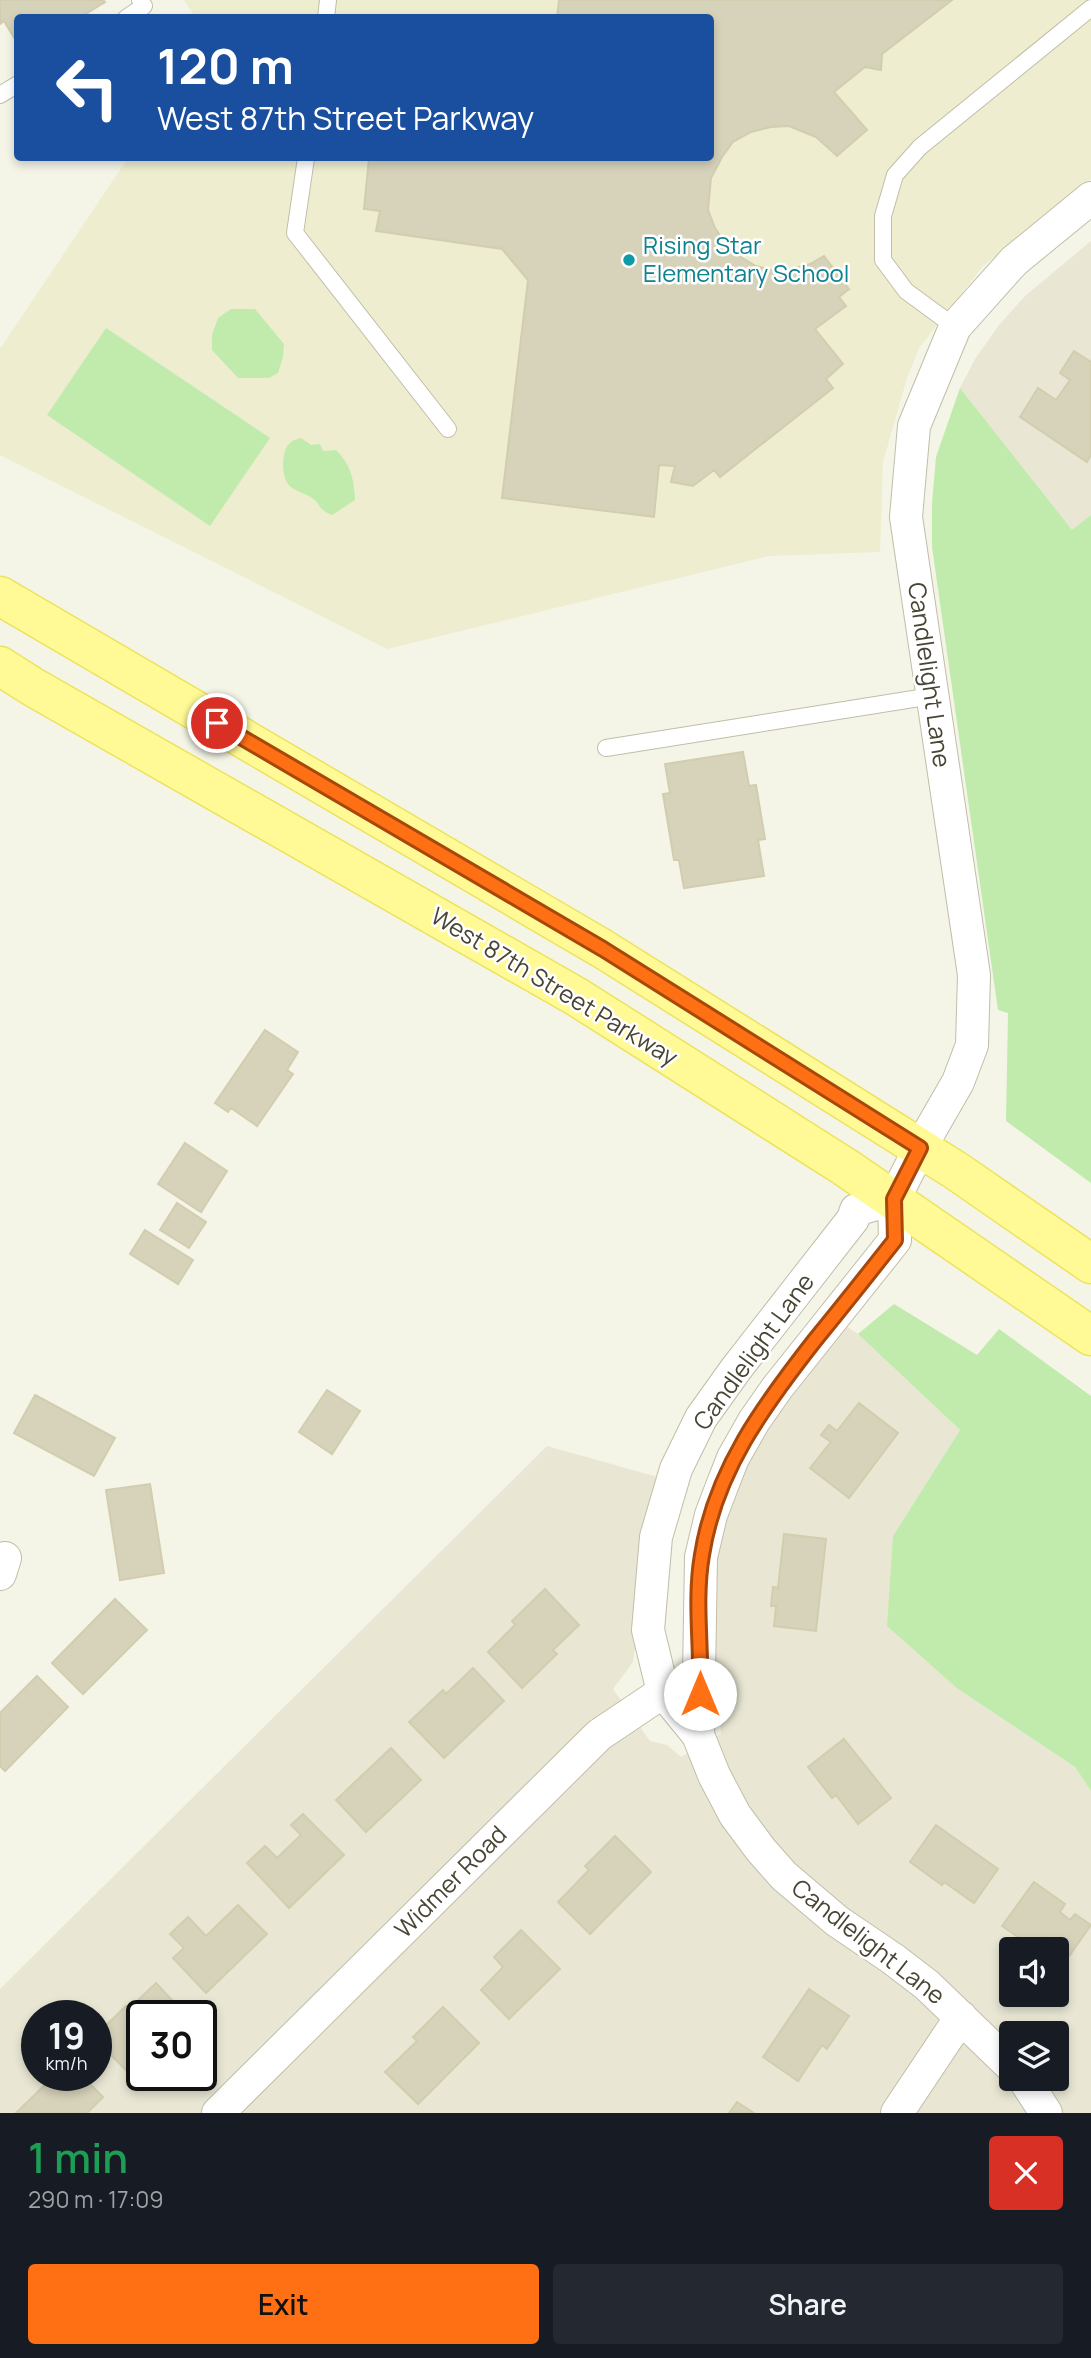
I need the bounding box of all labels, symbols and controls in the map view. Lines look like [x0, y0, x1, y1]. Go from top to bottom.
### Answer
text: 120 m [157, 32, 294, 99]
icon: left [42, 42, 133, 133]
text: West 87th Street Parkway [157, 96, 534, 140]
place label: Rising Star Elementary School [643, 228, 849, 289]
marker: Rising Star Elementary School [621, 252, 637, 268]
street label: Candlelight Lane [901, 580, 960, 769]
pin [187, 693, 247, 753]
icon: arrive [198, 704, 236, 742]
street label: West 87th Street Parkway [425, 899, 685, 1073]
street label: Candlelight Lane [685, 1266, 821, 1436]
position arrow [663, 1657, 737, 1731]
street label: Widmer Road [386, 1817, 513, 1944]
street label: Candlelight Lane [785, 1870, 953, 2011]
map controls [999, 1937, 1069, 2091]
button: sound [999, 1937, 1069, 2007]
speed limit sign: 30 [126, 2000, 217, 2091]
text: 19 [48, 2012, 85, 2060]
button: layers [999, 2021, 1069, 2091]
text: km/h [46, 2051, 87, 2075]
text: 1 min [28, 2128, 128, 2186]
button: close [989, 2136, 1063, 2210]
text: 290 m · 17:09 [28, 2183, 164, 2215]
button: Exit [28, 2264, 539, 2344]
button: Share [553, 2264, 1063, 2344]

